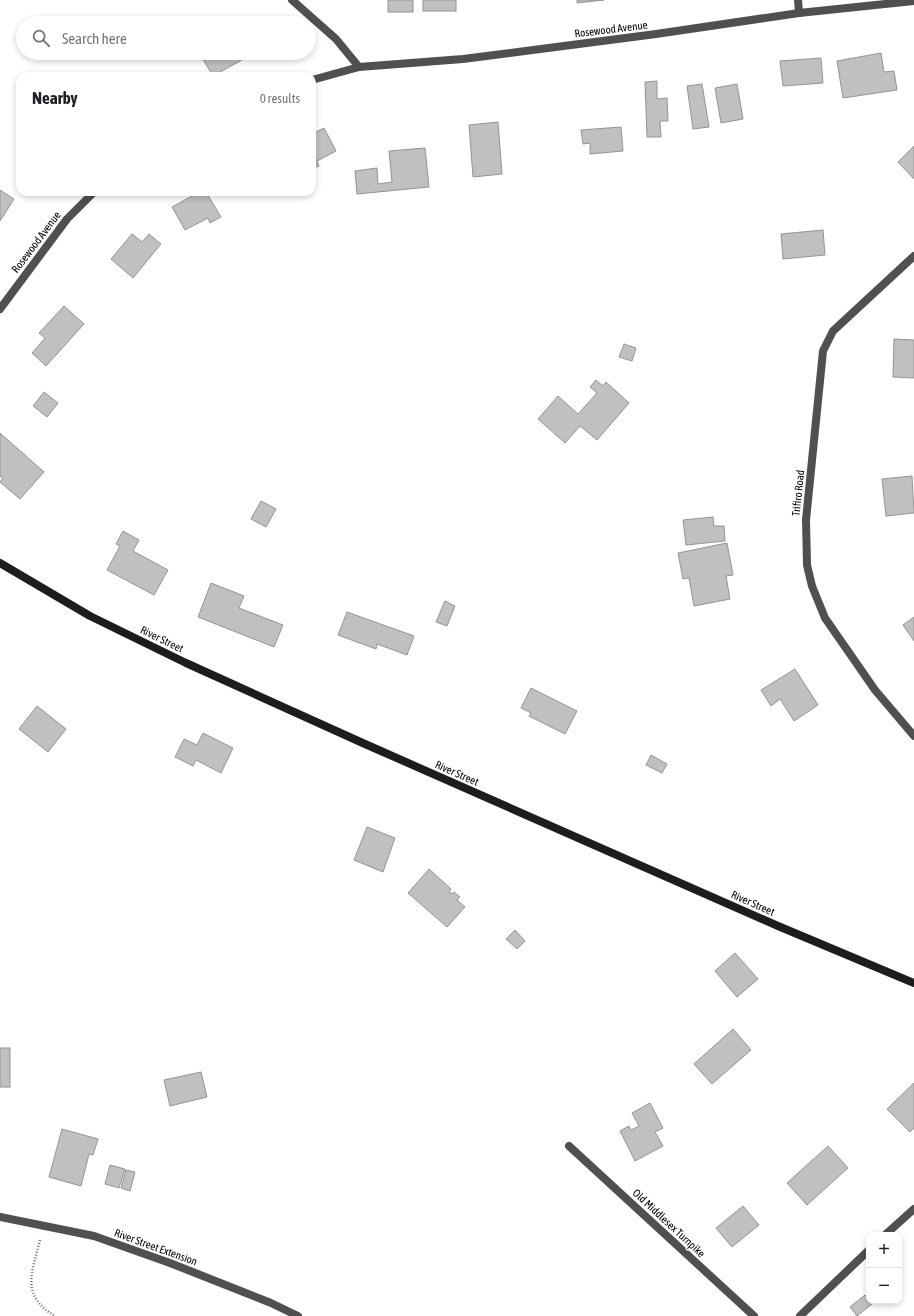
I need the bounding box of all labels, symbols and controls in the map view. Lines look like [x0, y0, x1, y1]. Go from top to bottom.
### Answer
search box [16, 16, 316, 60]
street label: Rosewood Avenue [574, 19, 648, 39]
icon: search [30, 27, 52, 49]
text: Search here [62, 30, 127, 47]
text: Nearby [32, 88, 78, 108]
text: 0 results [260, 91, 300, 106]
street label: Rosewood Avenue [9, 209, 63, 275]
street label: Trifiro Road [790, 469, 806, 517]
street label: River Street [139, 623, 185, 655]
street label: River Street [433, 758, 481, 788]
street label: River Street [729, 888, 777, 918]
street label: Old Middlesex Turnpike [630, 1186, 708, 1260]
street label: River Street Extension [113, 1226, 199, 1268]
map controls [866, 1232, 902, 1304]
button: + [866, 1232, 902, 1268]
button: − [866, 1268, 902, 1304]

